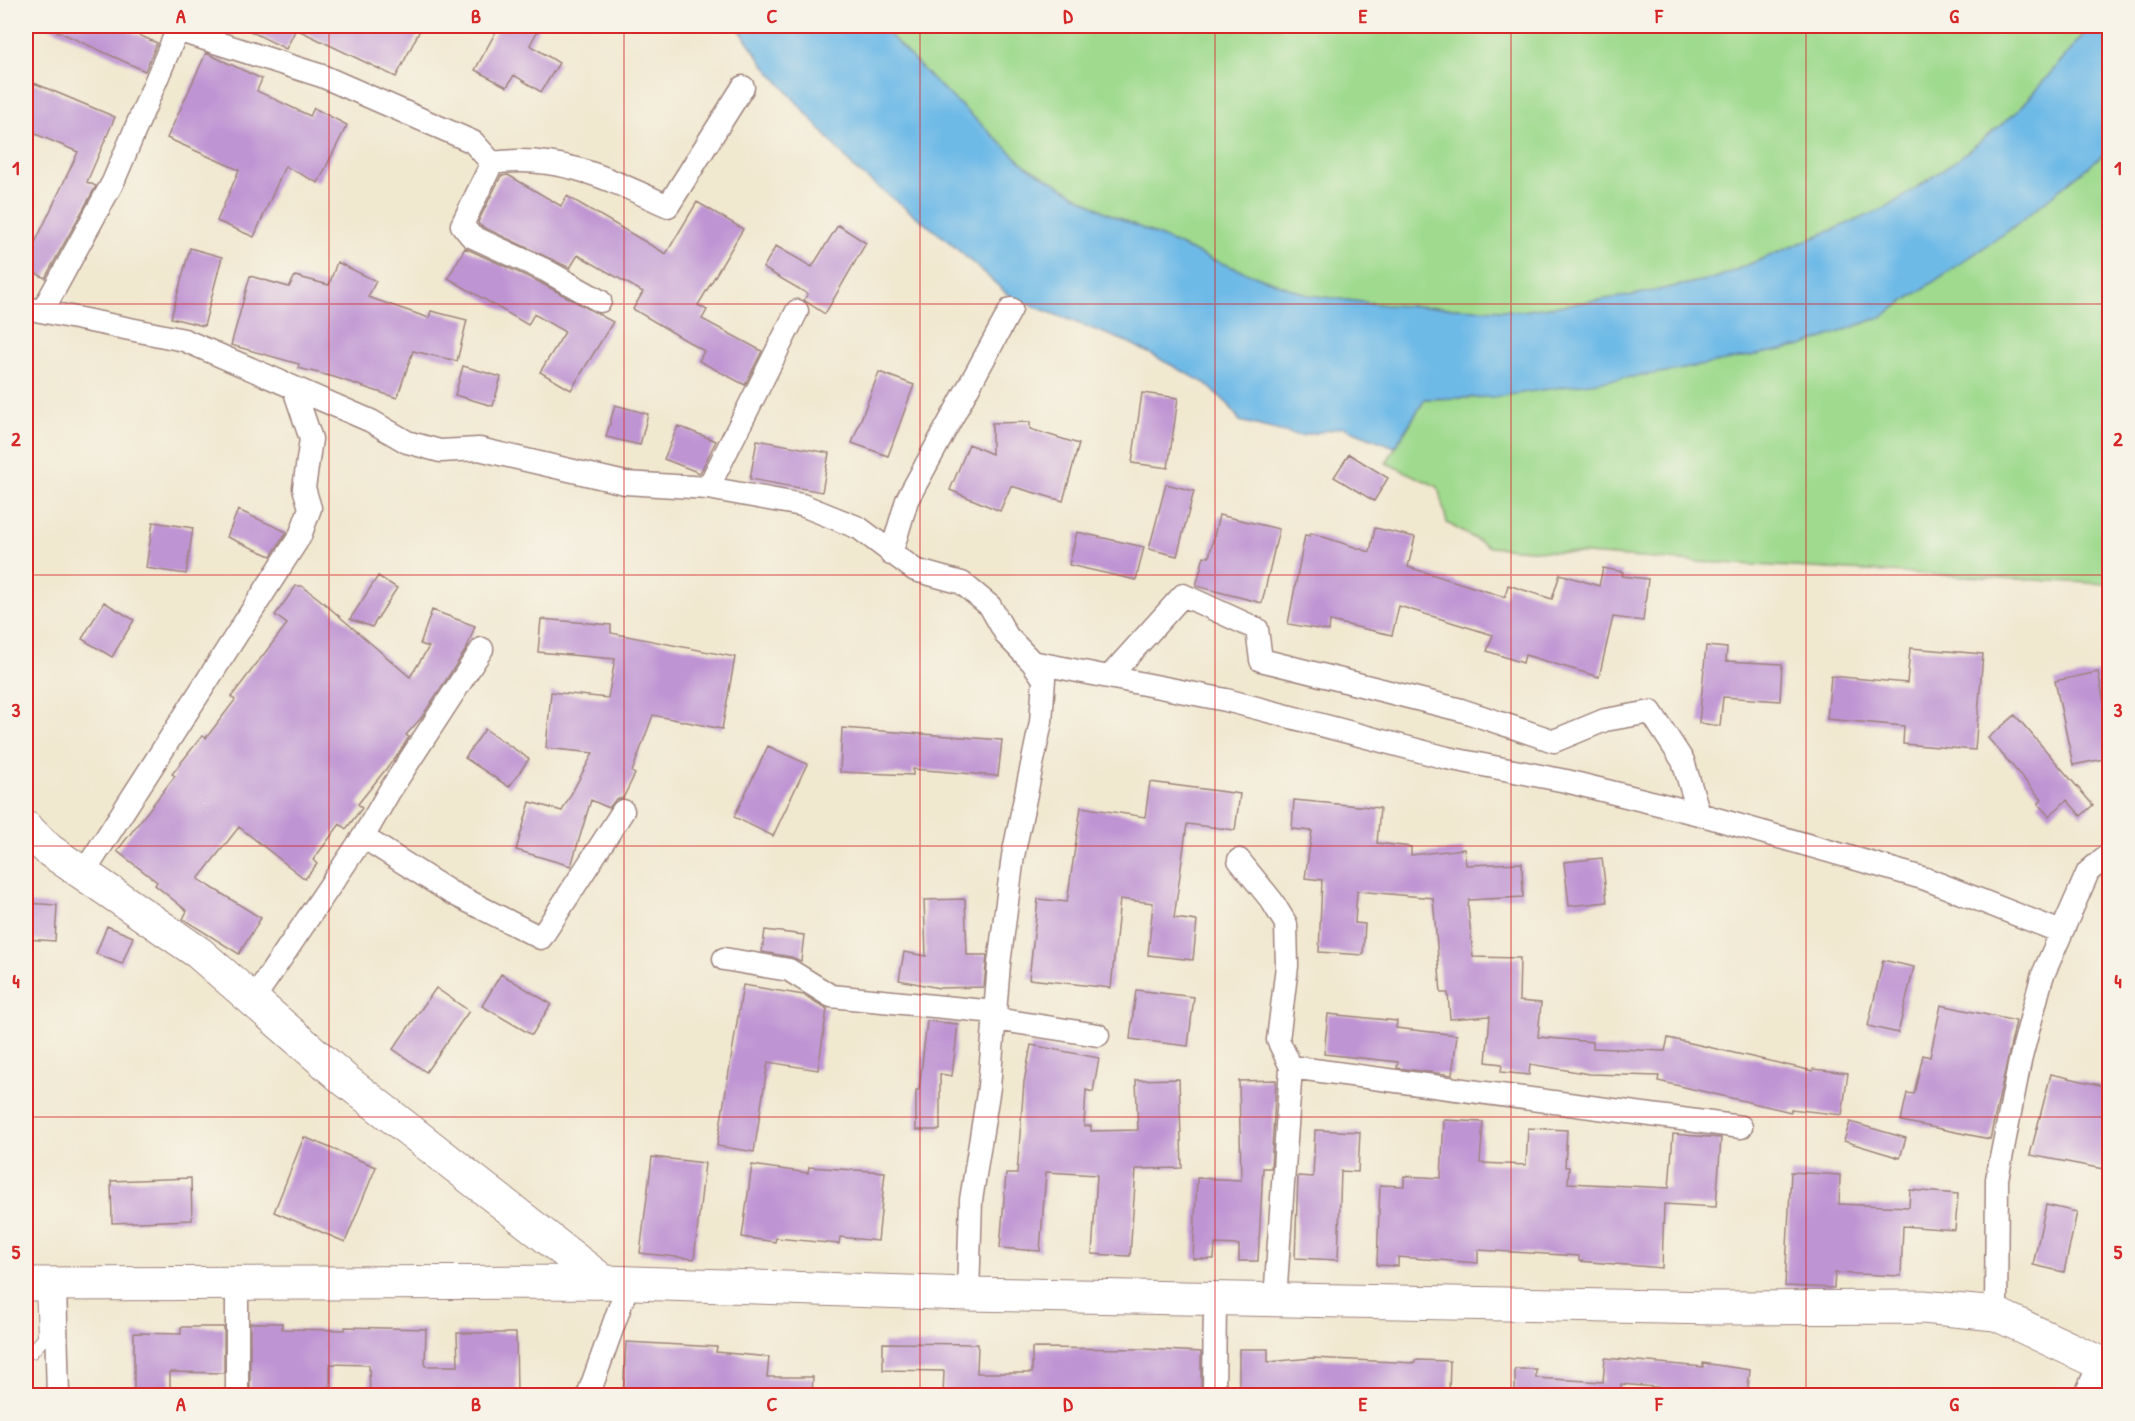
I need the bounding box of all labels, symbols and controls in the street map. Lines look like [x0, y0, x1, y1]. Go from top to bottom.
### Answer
text: A [176, 2, 186, 29]
text: B [471, 2, 481, 29]
text: C [767, 2, 778, 29]
text: D [1063, 2, 1073, 29]
text: E [1359, 2, 1368, 29]
text: F [1654, 2, 1664, 29]
text: G [1949, 2, 1959, 29]
text: 1 [12, 154, 20, 181]
text: 1 [2114, 154, 2122, 181]
text: 2 [11, 425, 21, 452]
text: 2 [2113, 425, 2123, 452]
text: 3 [12, 696, 21, 723]
text: 3 [2114, 696, 2123, 723]
text: 4 [12, 967, 20, 994]
text: 4 [2114, 967, 2122, 994]
text: 5 [12, 1238, 21, 1265]
text: 5 [2114, 1238, 2123, 1265]
text: A [176, 1390, 186, 1417]
text: B [471, 1390, 481, 1417]
text: C [767, 1390, 778, 1417]
text: D [1063, 1390, 1073, 1417]
text: E [1359, 1390, 1368, 1417]
text: F [1654, 1390, 1664, 1417]
text: G [1949, 1390, 1959, 1417]

